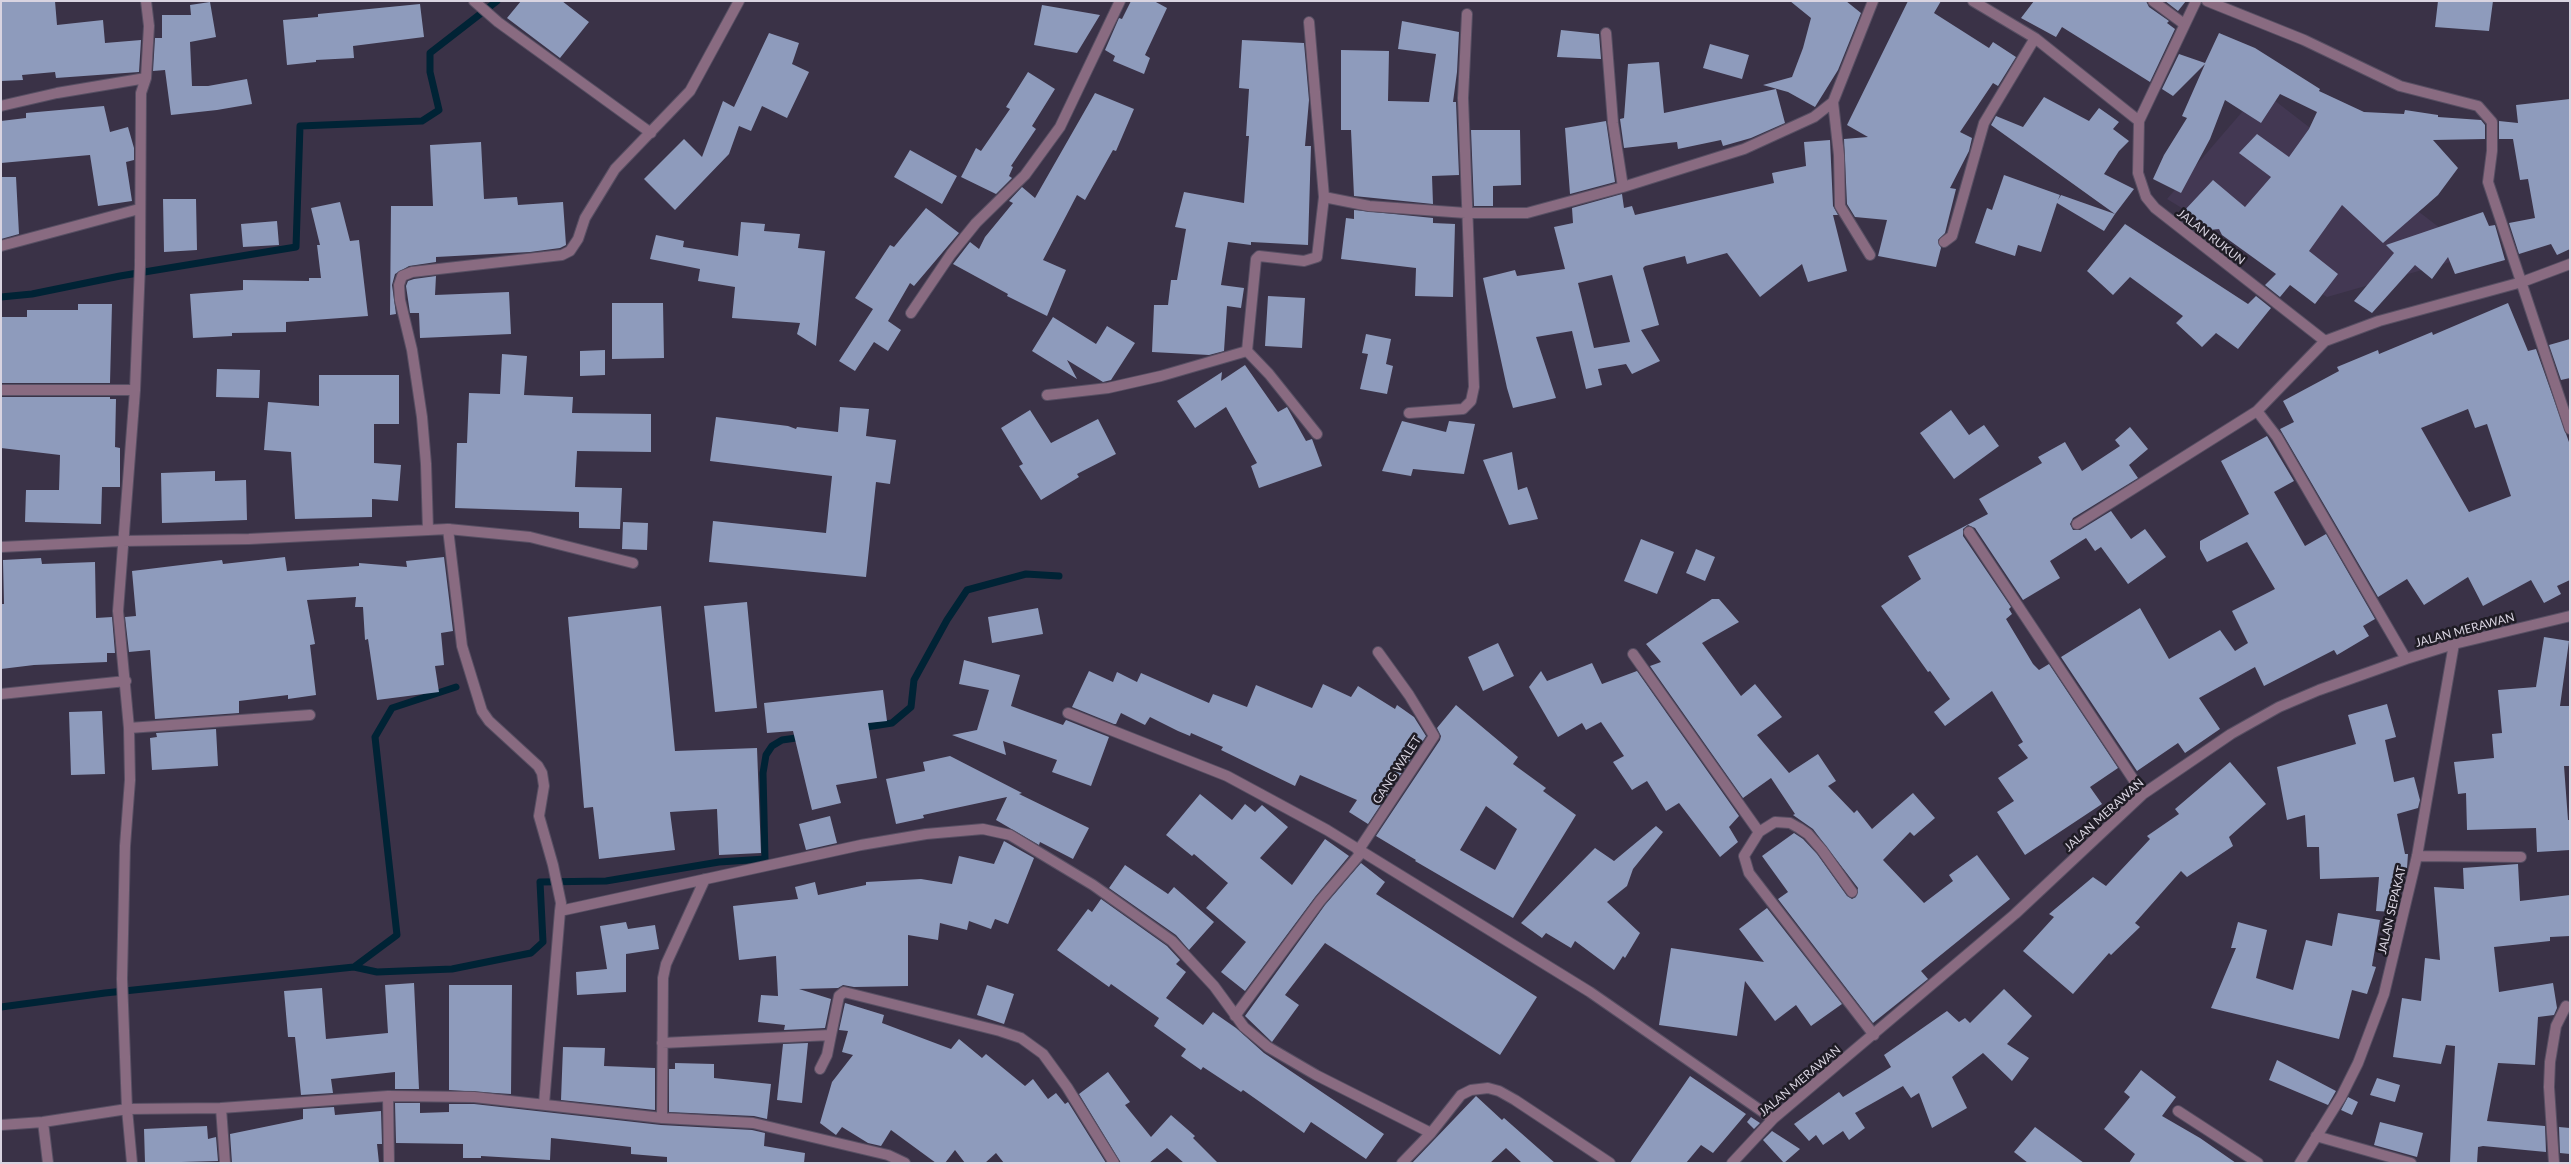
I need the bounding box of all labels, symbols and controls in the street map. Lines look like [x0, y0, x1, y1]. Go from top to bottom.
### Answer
street label: JALAN RUKUN [2174, 206, 2248, 268]
street label: JALAN MERAWAN [2414, 610, 2516, 650]
street label: GANG WALET [1370, 733, 1424, 807]
street label: JALAN MERAWAN [2061, 776, 2147, 854]
street label: JALAN SEPAKAT [2375, 864, 2409, 956]
street label: JALAN MERAWAN [1756, 1043, 1844, 1119]

